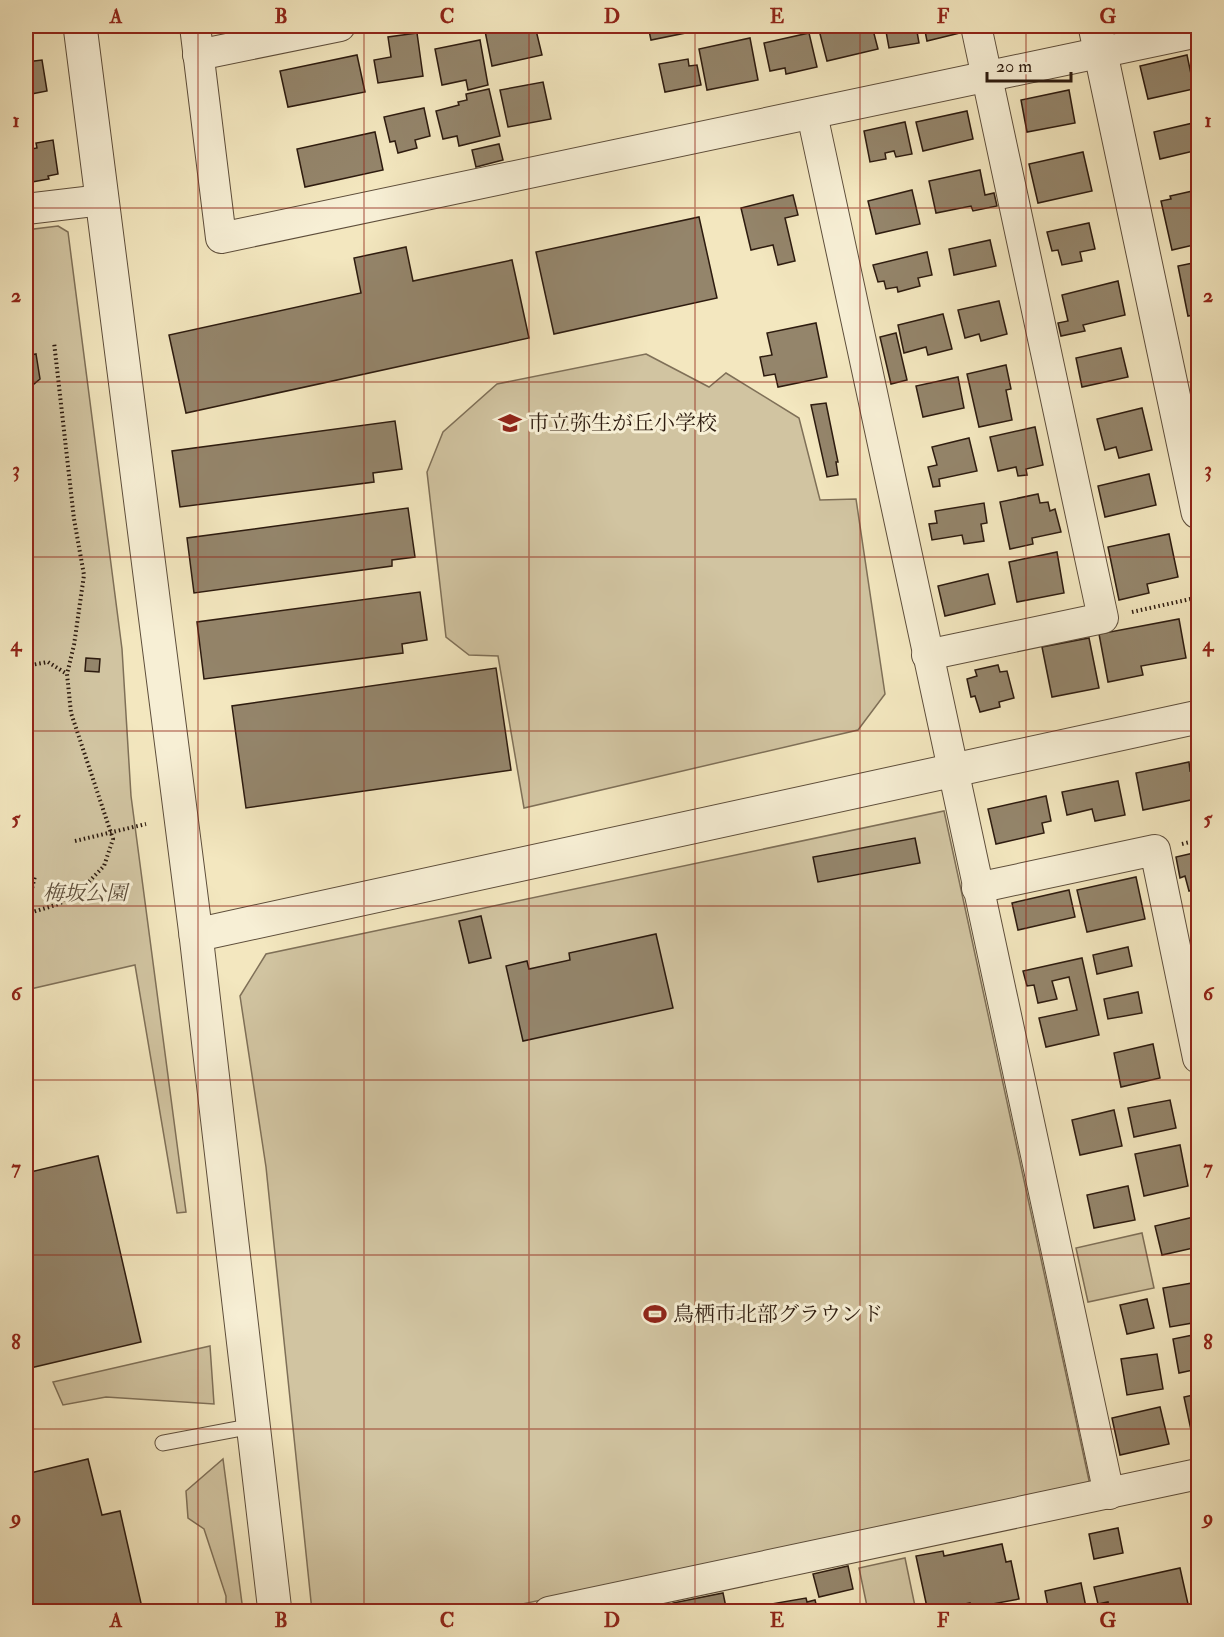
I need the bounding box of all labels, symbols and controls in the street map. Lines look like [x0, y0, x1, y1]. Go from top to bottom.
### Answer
text: A [109, 4, 123, 29]
text: B [274, 4, 288, 29]
text: C [440, 4, 454, 29]
text: D [604, 4, 620, 29]
text: E [770, 4, 785, 29]
text: F [937, 4, 950, 29]
text: G [1100, 4, 1117, 29]
scale bar [987, 45, 1071, 83]
text: 20 m [996, 55, 1032, 78]
text: 1 [12, 108, 20, 133]
text: 1 [1204, 108, 1212, 133]
text: 2 [11, 283, 21, 308]
text: 2 [1203, 283, 1213, 308]
school or university icon: 市立弥生が丘小学校 [497, 410, 523, 436]
place label: 市立弥生が丘小学校 [528, 410, 717, 437]
text: 3 [12, 457, 20, 482]
text: 3 [1204, 457, 1212, 482]
text: 4 [10, 632, 23, 657]
text: 4 [1202, 632, 1215, 657]
text: 5 [12, 806, 22, 831]
text: 5 [1204, 806, 1214, 831]
park label: 梅坂公園 [43, 880, 130, 907]
text: 6 [11, 981, 23, 1006]
text: 6 [1203, 981, 1215, 1006]
text: 7 [11, 1155, 21, 1180]
text: 7 [1203, 1155, 1213, 1180]
sports icon: 鳥栖市北部グラウンド [642, 1301, 668, 1327]
place label: 鳥栖市北部グラウンド [673, 1301, 883, 1328]
text: 8 [11, 1330, 21, 1355]
text: 8 [1203, 1330, 1213, 1355]
text: 9 [9, 1505, 21, 1530]
text: 9 [1201, 1505, 1213, 1530]
text: A [109, 1608, 123, 1633]
text: B [274, 1608, 288, 1633]
text: C [440, 1608, 454, 1633]
text: D [604, 1608, 620, 1633]
text: E [770, 1608, 785, 1633]
text: F [937, 1608, 950, 1633]
text: G [1100, 1608, 1117, 1633]

